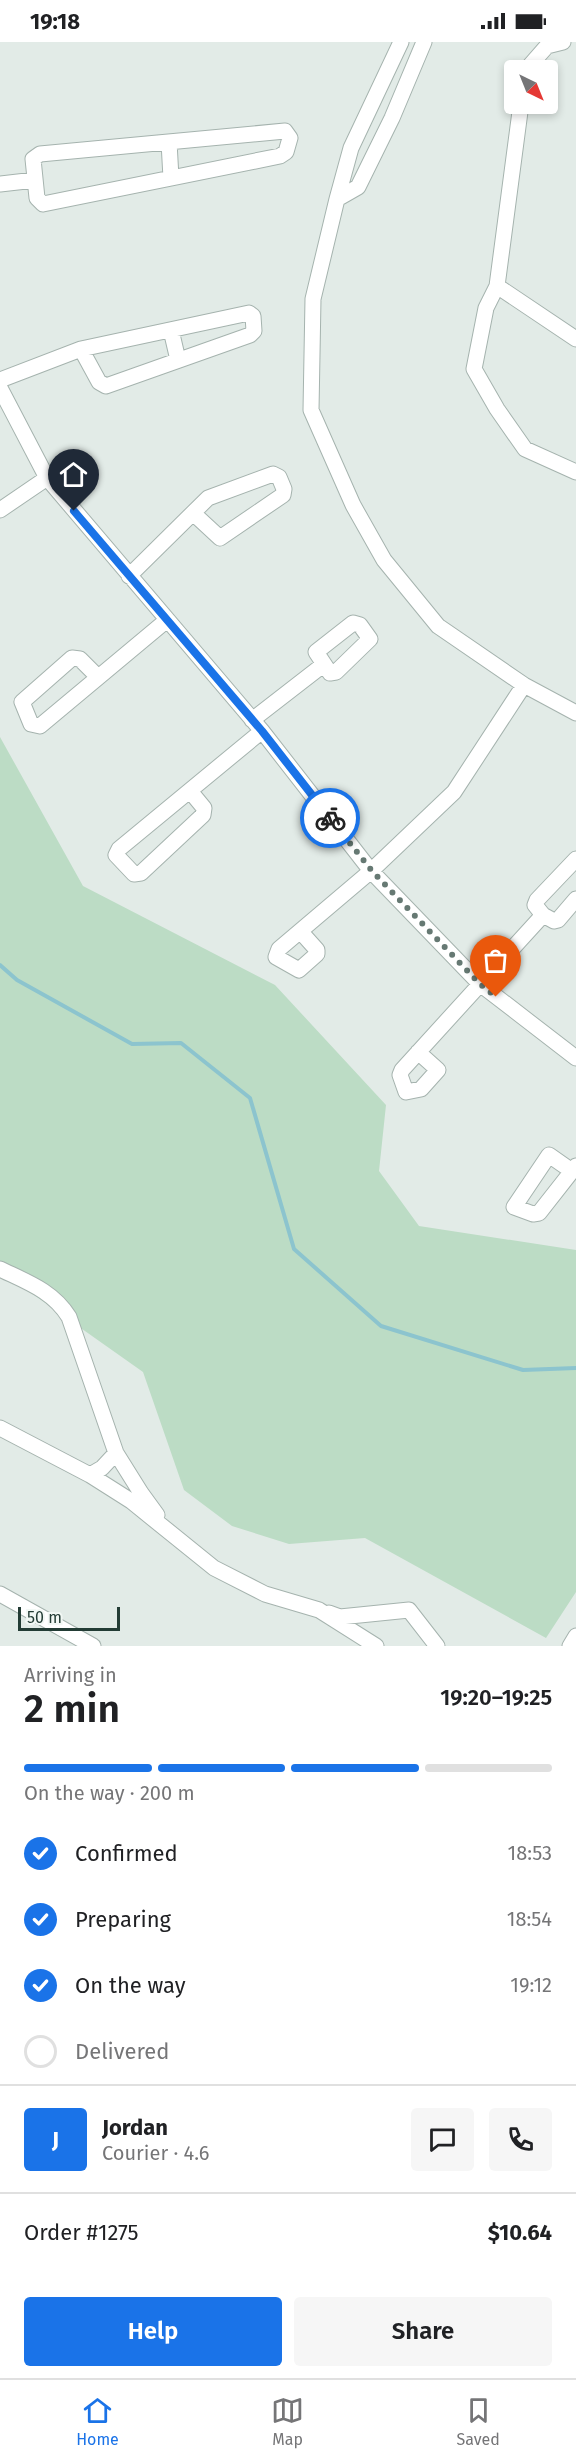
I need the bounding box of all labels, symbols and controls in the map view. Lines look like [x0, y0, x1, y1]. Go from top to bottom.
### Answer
text: 19:18 [30, 8, 80, 35]
north arrow [504, 60, 558, 114]
map controls [504, 60, 558, 114]
pin [48, 449, 99, 511]
icon: home [57, 458, 90, 491]
courier [300, 788, 360, 848]
icon: bike [314, 802, 347, 835]
pin [470, 935, 521, 997]
icon: bag [479, 944, 512, 977]
scale bar [18, 1604, 120, 1632]
text: 50 m [27, 1608, 62, 1627]
text: Arriving in [24, 1663, 117, 1687]
text: 19:20–19:25 [440, 1684, 552, 1711]
text: 2 min [24, 1686, 120, 1732]
text: On the way · 200 m [24, 1781, 195, 1805]
icon: check [24, 1837, 57, 1870]
text: Confirmed [75, 1840, 178, 1867]
text: 18:53 [508, 1841, 552, 1865]
icon: check [24, 1903, 57, 1936]
text: Preparing [75, 1906, 171, 1933]
text: 18:54 [507, 1907, 552, 1931]
icon: check [24, 1969, 57, 2002]
text: On the way [75, 1972, 186, 1999]
text: 19:12 [510, 1973, 552, 1997]
text: Delivered [75, 2038, 170, 2065]
button: chat [411, 2108, 474, 2171]
button: phone [489, 2108, 552, 2171]
text: Jordan [102, 2114, 168, 2141]
text: J [52, 2126, 59, 2153]
text: Courier · 4.6 [102, 2141, 209, 2165]
text: Order #1275 [24, 2219, 139, 2246]
text: $10.64 [488, 2219, 552, 2246]
button: Help [24, 2297, 282, 2366]
button: Share [294, 2297, 552, 2366]
tab: Home [76, 2394, 119, 2449]
tab: Map [271, 2394, 304, 2449]
tab: Saved [457, 2394, 500, 2449]

